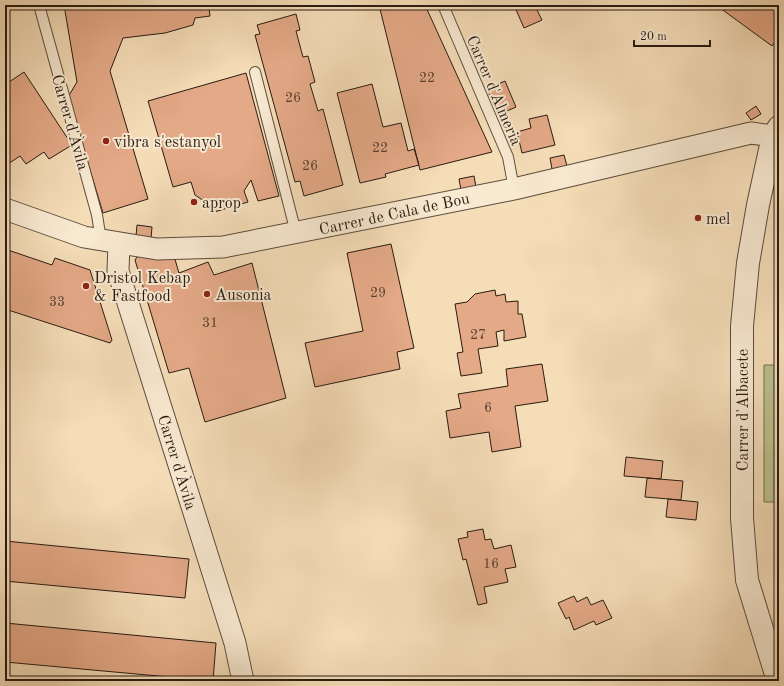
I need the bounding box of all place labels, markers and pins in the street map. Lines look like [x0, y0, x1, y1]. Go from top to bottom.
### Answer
place label: vibra s'estanyol [114, 135, 221, 151]
marker: vibra s'estanyol [101, 136, 111, 146]
place label: aprop [202, 196, 241, 212]
marker: aprop [189, 197, 199, 207]
place label: mel [706, 212, 730, 228]
marker: mel [693, 213, 703, 223]
place label: Dristol Kebap & Fastfood [94, 271, 190, 305]
marker: Dristol Kebap & Fastfood [81, 281, 91, 291]
place label: Ausonia [215, 288, 272, 304]
marker: Ausonia [202, 289, 212, 299]

